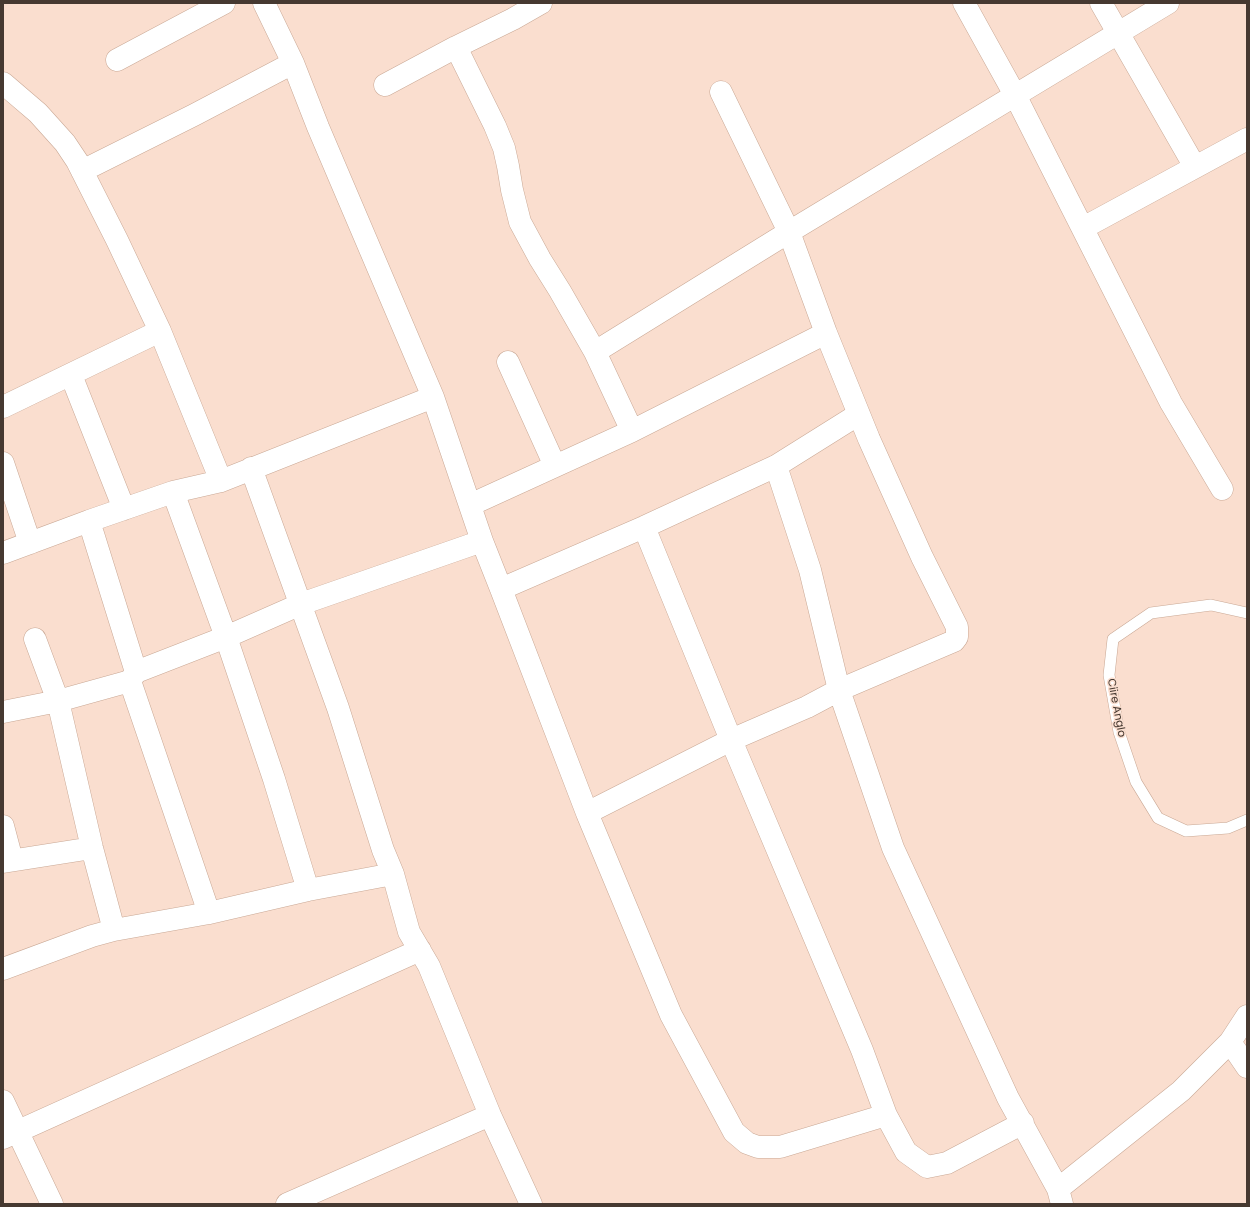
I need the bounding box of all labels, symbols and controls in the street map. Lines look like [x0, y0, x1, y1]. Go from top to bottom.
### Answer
street label: Ciire Anglo [1104, 678, 1128, 738]

